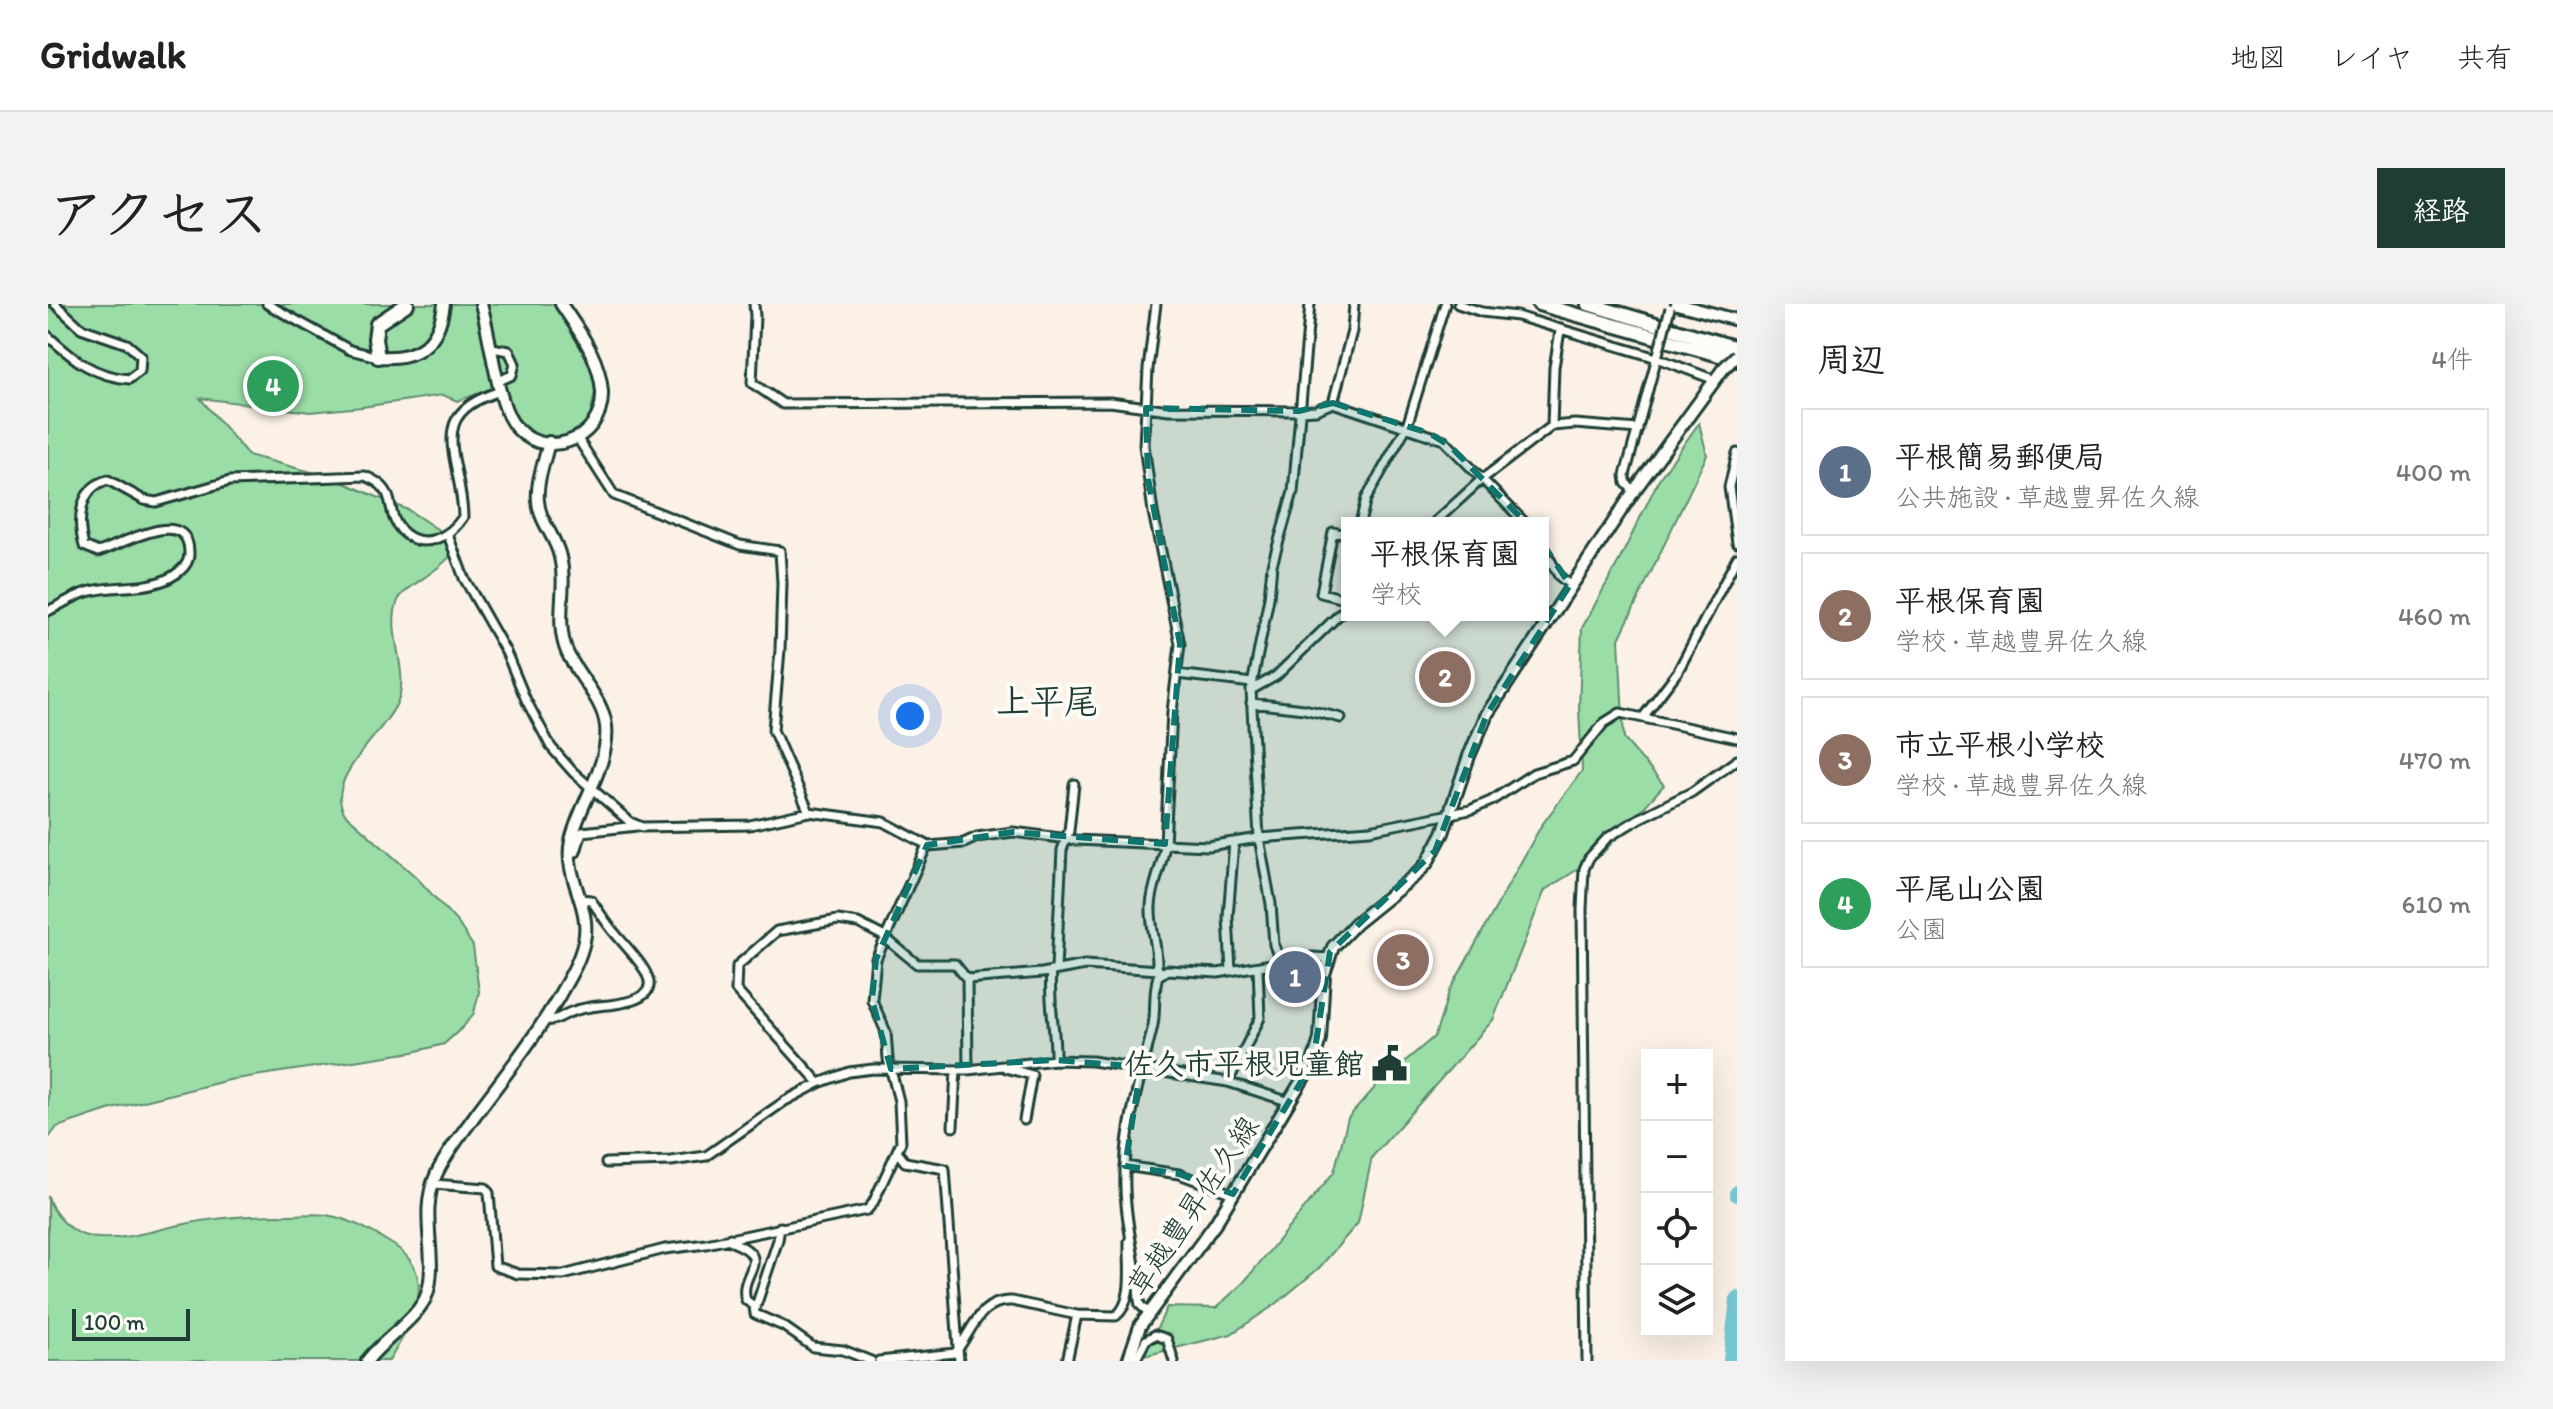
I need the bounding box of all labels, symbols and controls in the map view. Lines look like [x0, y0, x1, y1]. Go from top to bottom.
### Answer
text: Gridwalk [40, 32, 186, 78]
text: 地図 [2230, 40, 2286, 74]
text: レイヤ [2330, 40, 2413, 74]
text: 共有 [2457, 40, 2513, 74]
button: 経路 [2377, 168, 2505, 248]
text: アクセス [48, 180, 269, 247]
text: 周辺 [1817, 339, 1885, 380]
text: 4件 [2431, 343, 2473, 375]
pin: 4 [247, 356, 299, 416]
text: 平根簡易郵便局 [1895, 438, 2105, 475]
text: 1 [1839, 456, 1851, 488]
text: 400 m [2396, 456, 2471, 488]
text: 公共施設 · 草越豊昇佐久線 [1895, 481, 2199, 513]
popup [1341, 517, 1549, 621]
text: 平根保育園 [1370, 535, 1520, 572]
text: 学校 [1370, 578, 1422, 610]
text: 平根保育園 [1895, 582, 2045, 619]
text: 2 [1838, 600, 1852, 632]
text: 460 m [2398, 600, 2471, 632]
text: 学校 · 草越豊昇佐久線 [1895, 625, 2147, 657]
pin: 2 [1419, 647, 1471, 707]
district label: 上平尾 [996, 681, 1098, 722]
your location [890, 696, 930, 736]
text: 市立平根小学校 [1895, 726, 2105, 763]
text: 3 [1838, 744, 1852, 776]
text: 470 m [2399, 744, 2471, 776]
text: 学校 · 草越豊昇佐久線 [1895, 769, 2147, 801]
text: 平尾山公園 [1895, 870, 2045, 907]
text: 4 [1837, 888, 1853, 920]
text: 610 m [2401, 888, 2471, 920]
text: 公園 [1895, 913, 1947, 945]
pin: 3 [1377, 930, 1429, 990]
pin: 1 [1269, 947, 1321, 1007]
place label: 佐久市平根児童館 [1124, 1045, 1364, 1082]
public building icon: 佐久市平根児童館 [1371, 1045, 1409, 1083]
map controls [1641, 1049, 1713, 1337]
button: + [1641, 1049, 1713, 1121]
street label: 草越豊昇佐久線 [1119, 1108, 1267, 1303]
button: − [1641, 1121, 1713, 1193]
button: locate [1641, 1193, 1713, 1265]
button: layers [1641, 1265, 1713, 1337]
scale bar [72, 1305, 190, 1341]
text: 100 m [84, 1309, 145, 1336]

